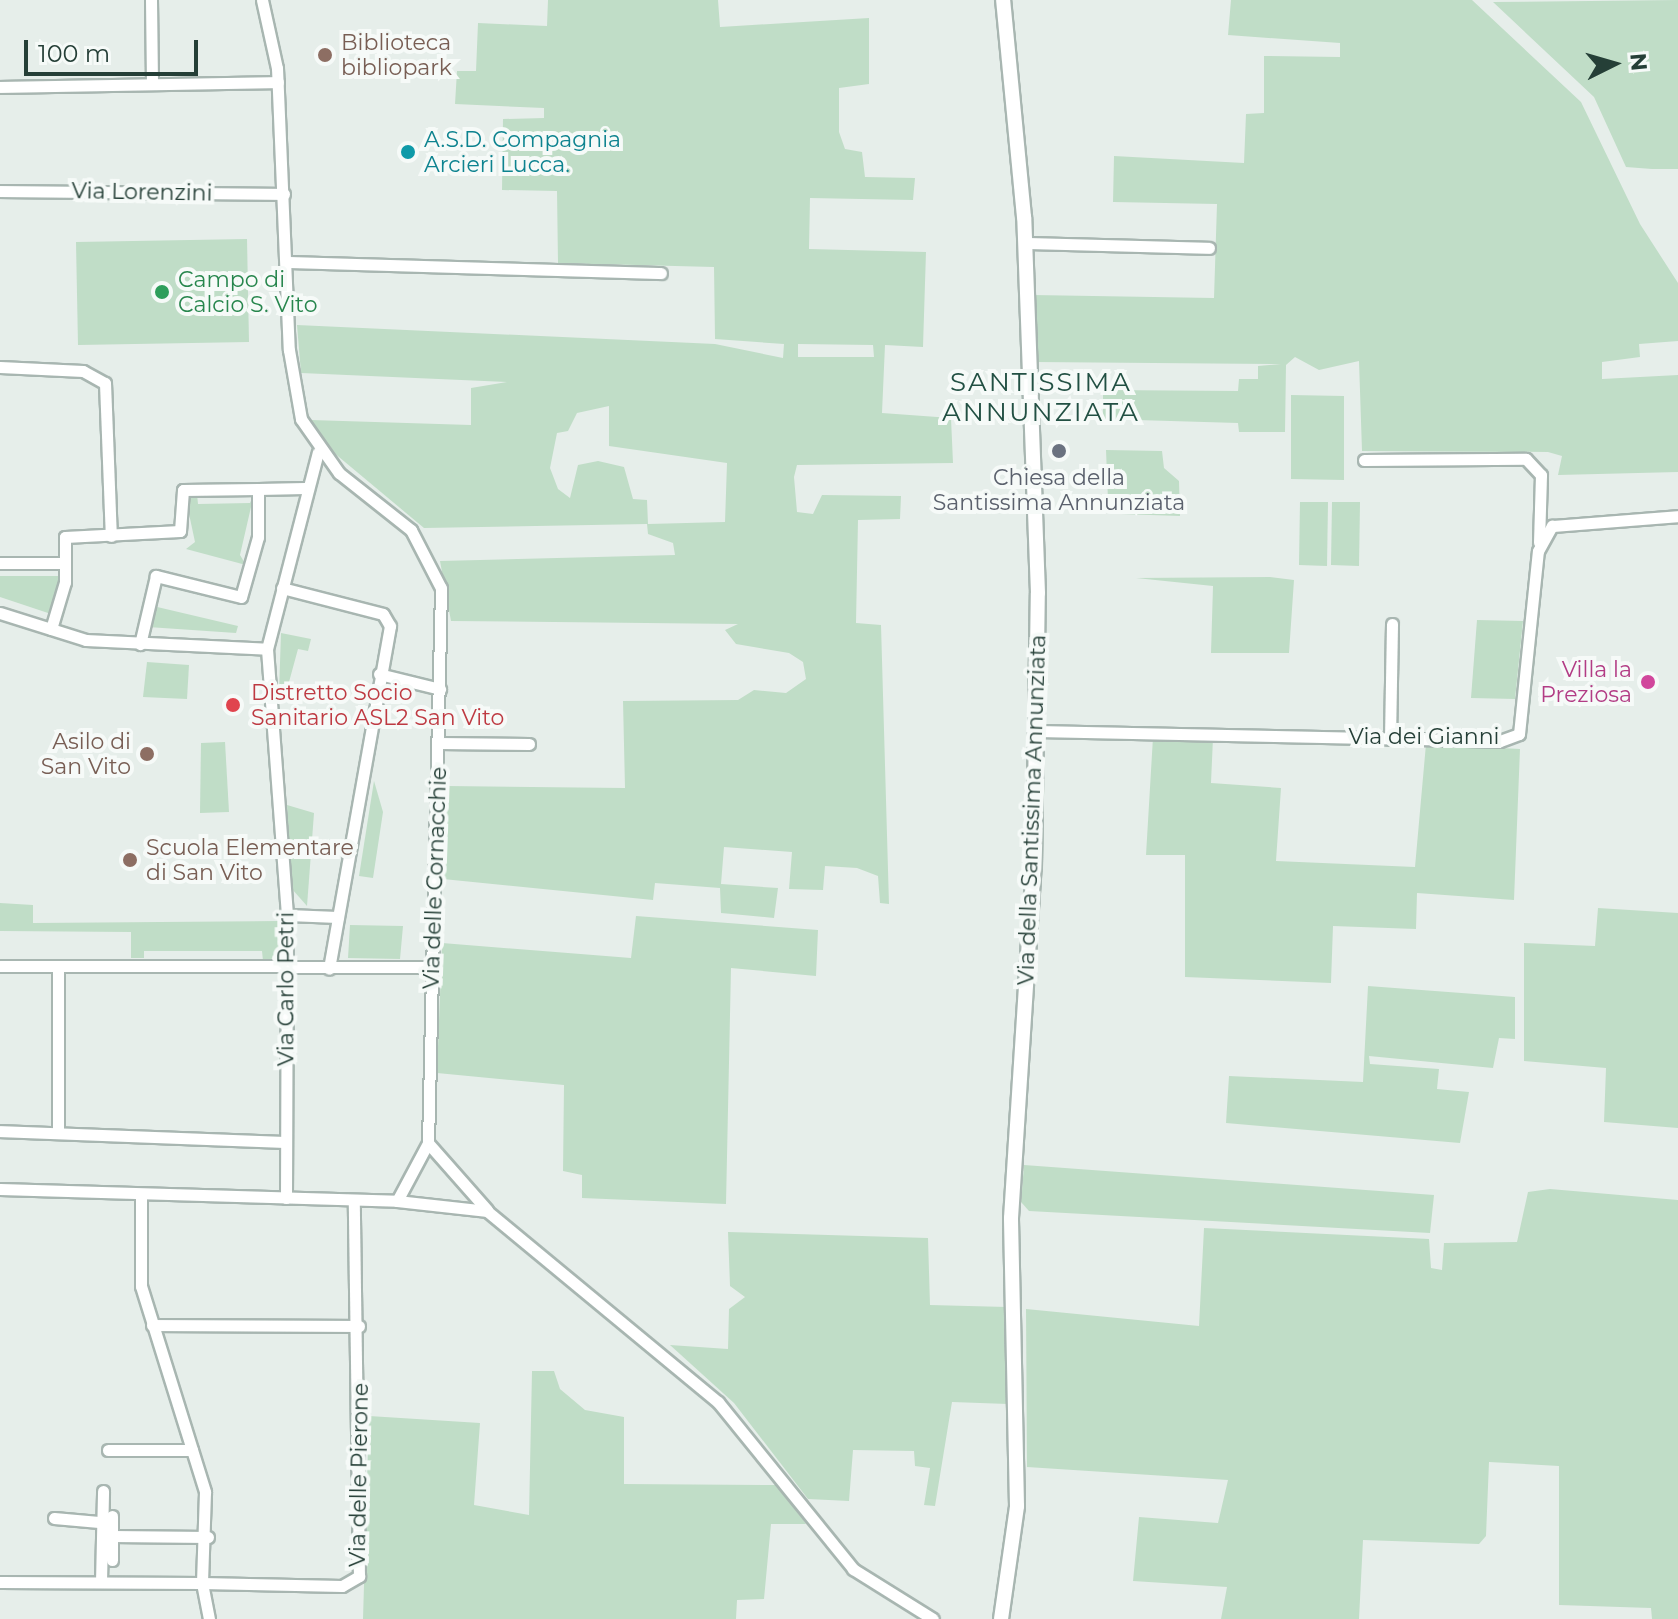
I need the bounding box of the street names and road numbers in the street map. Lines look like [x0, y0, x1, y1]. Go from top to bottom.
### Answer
street label: Via Lorenzini [71, 178, 213, 206]
street label: Via della Santissima Annunziata [1013, 634, 1051, 986]
street label: Via dei Gianni [1348, 724, 1500, 750]
street label: Via delle Cornacchie [418, 766, 452, 990]
street label: Via Carlo Petri [273, 912, 299, 1066]
street label: Via delle Pierone [344, 1383, 374, 1567]

